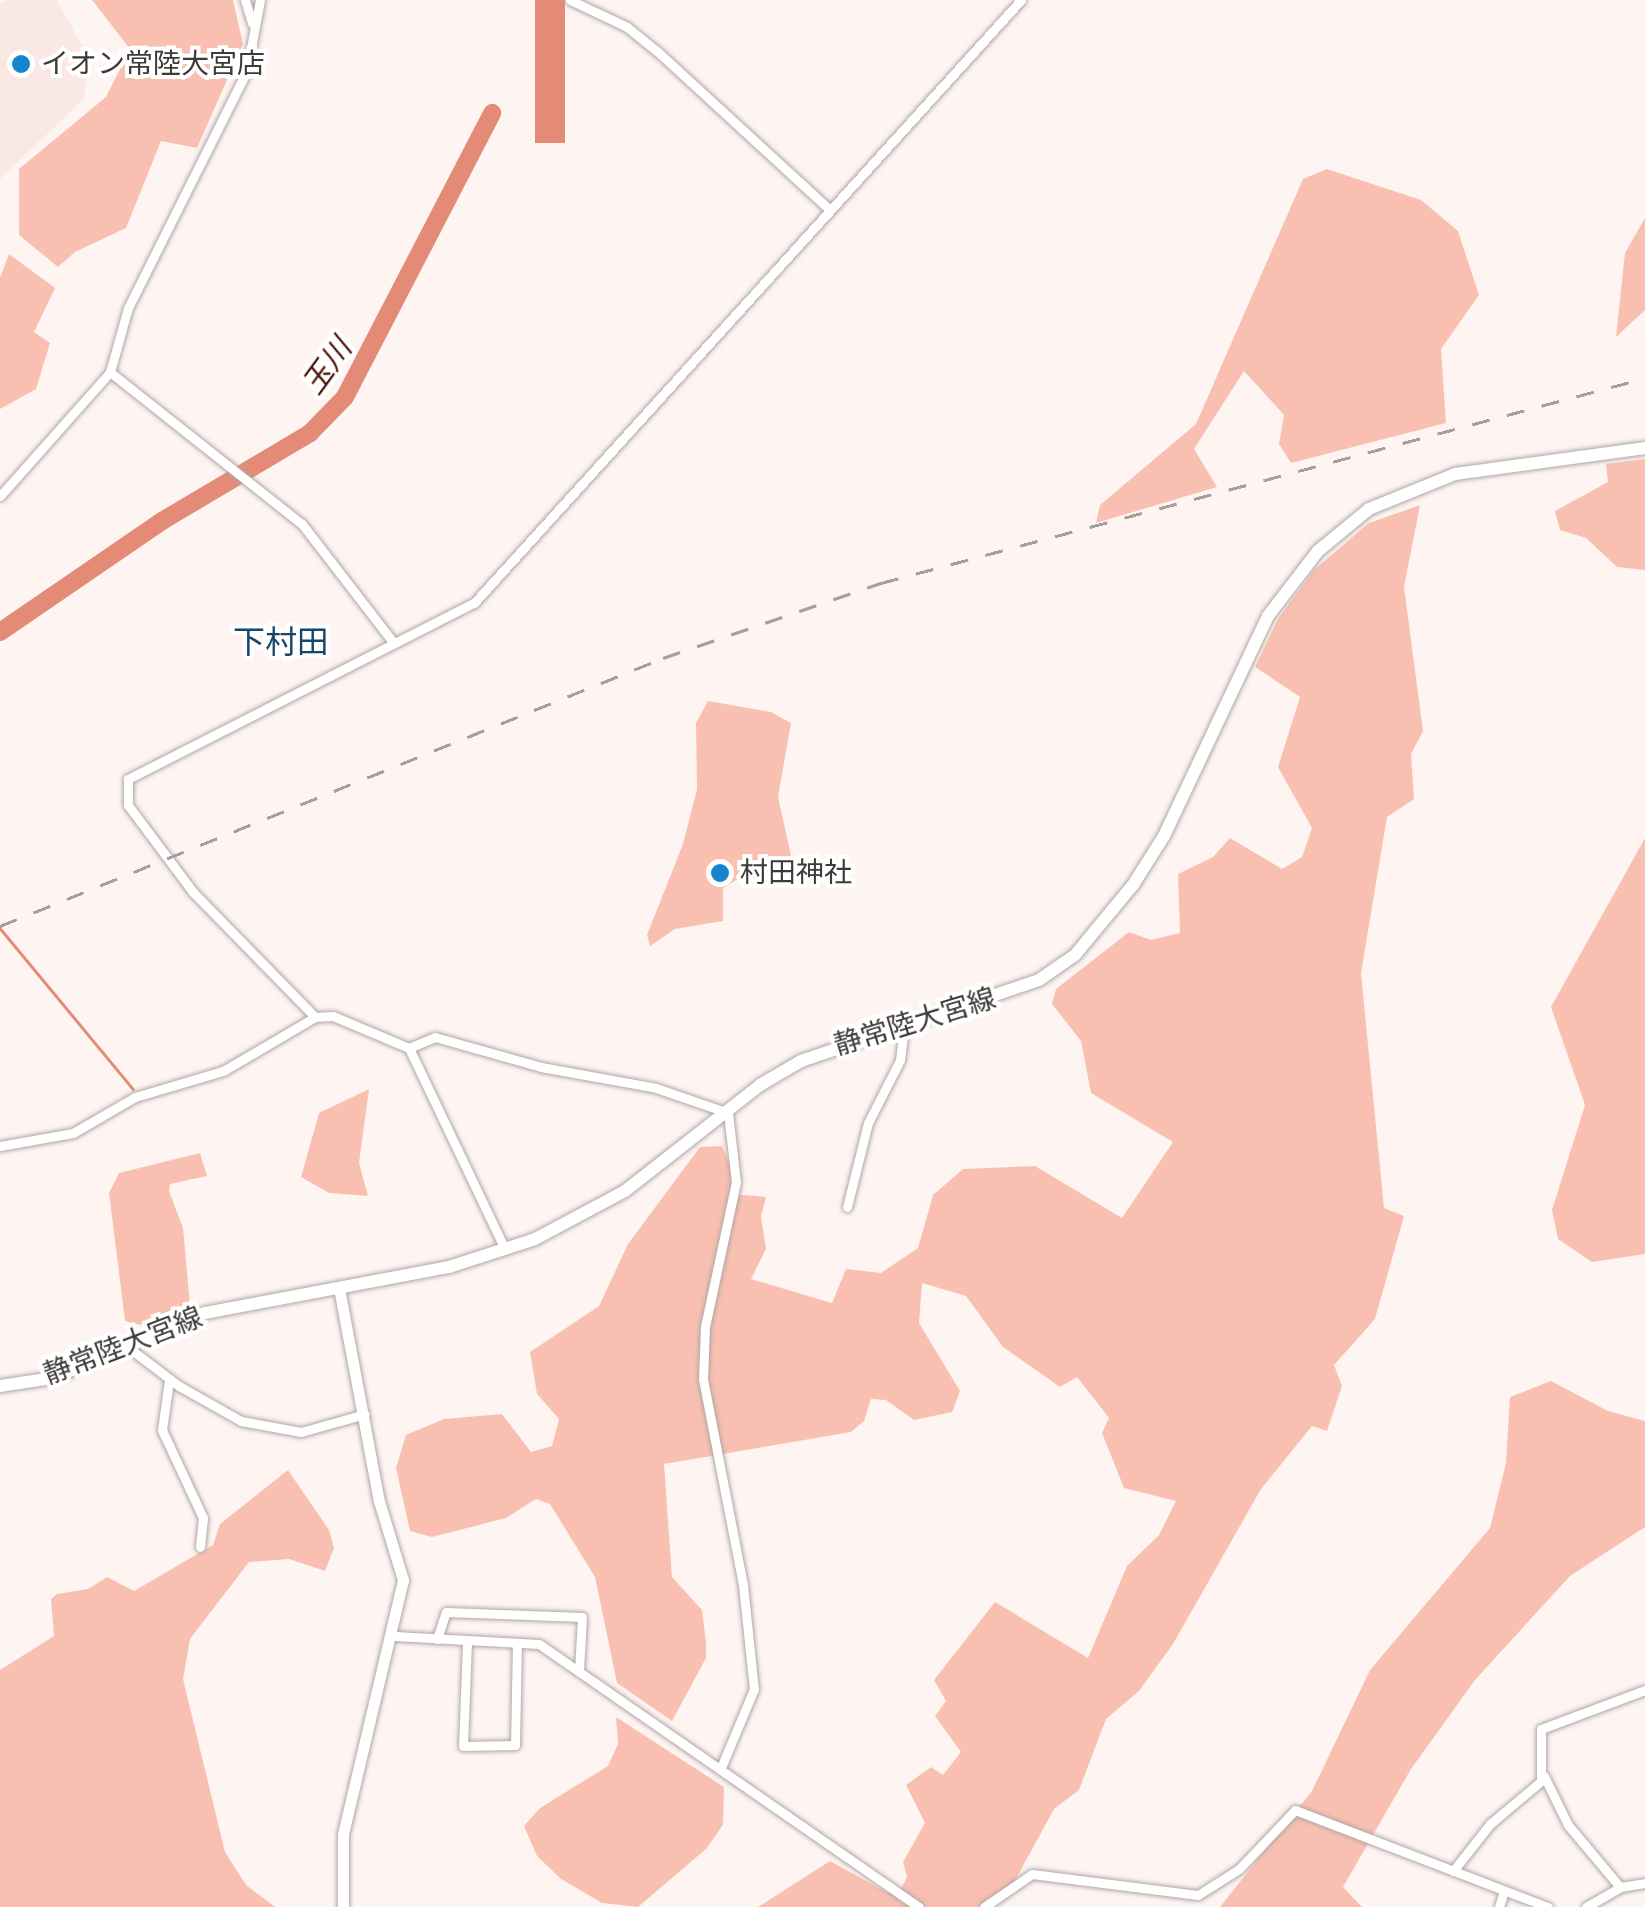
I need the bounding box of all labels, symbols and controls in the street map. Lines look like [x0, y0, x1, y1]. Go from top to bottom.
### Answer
place label: イオン常陸大宮店 [41, 47, 265, 81]
marker: イオン常陸大宮店 [10, 53, 32, 75]
water label: 玉川 [296, 332, 360, 402]
district label: 下村田 [233, 624, 329, 662]
place label: 村田神社 [740, 856, 852, 890]
marker: 村田神社 [709, 862, 731, 884]
street label: 静常陸大宮線 [830, 981, 1000, 1063]
street label: 静常陸大宮線 [39, 1300, 207, 1392]

